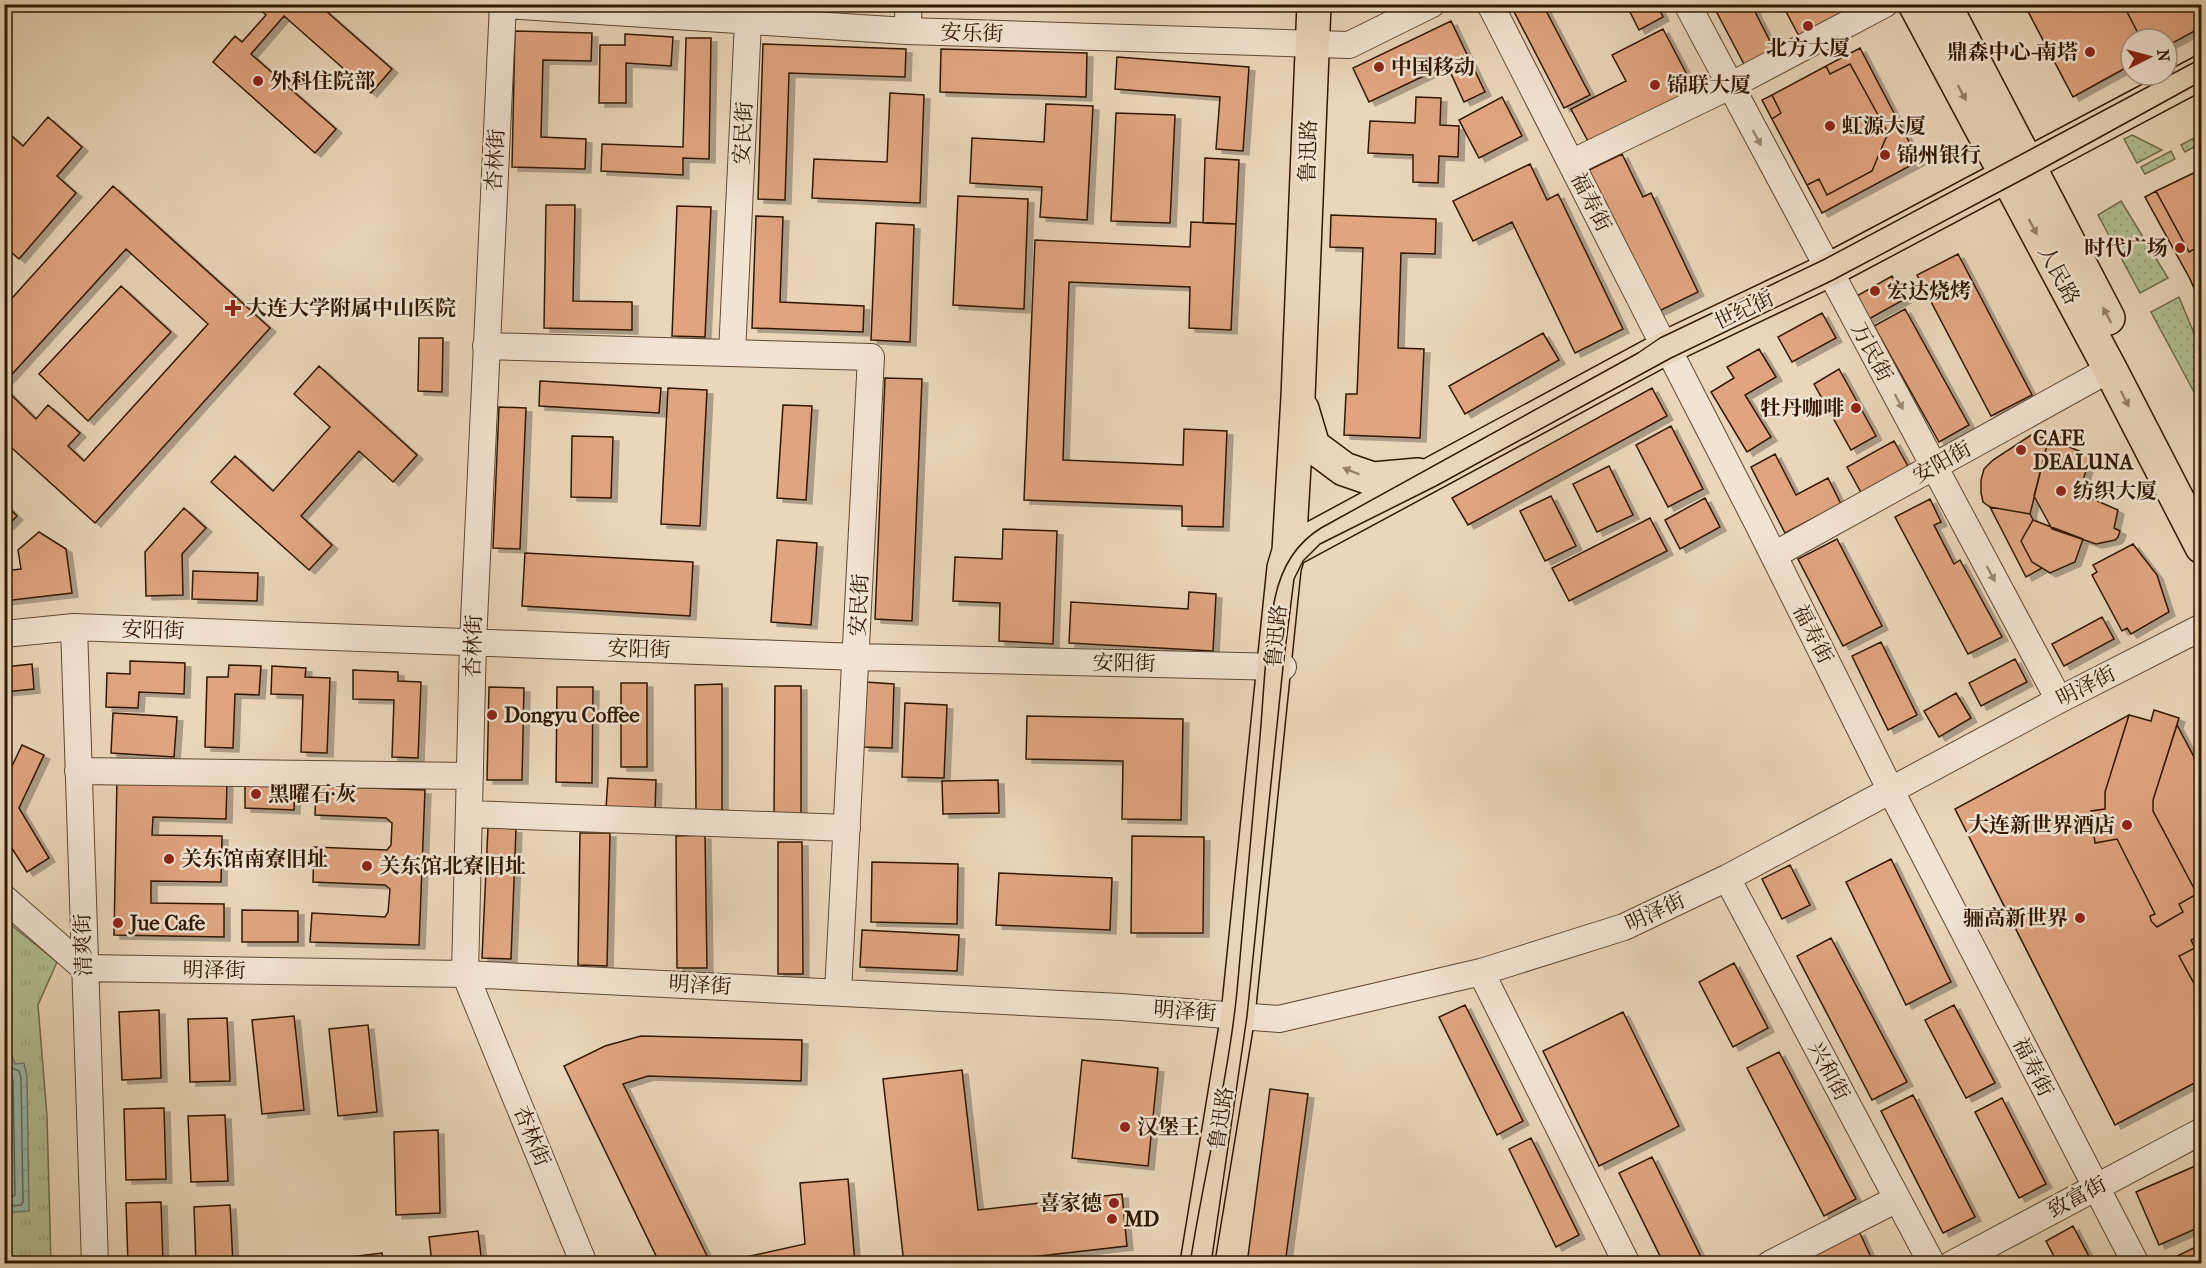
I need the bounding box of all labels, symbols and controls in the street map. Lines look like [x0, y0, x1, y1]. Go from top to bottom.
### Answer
marker: 北方大厦 [1801, 19, 1815, 33]
street label: 安乐街 [940, 20, 1004, 46]
north arrow [2119, 27, 2179, 87]
place label: 北方大厦 [1766, 36, 1850, 60]
place label: 鼎森中心-南塔 [1947, 40, 2078, 64]
marker: 鼎森中心-南塔 [2083, 45, 2097, 59]
text: N [2153, 48, 2174, 63]
place label: 中国移动 [1391, 55, 1475, 79]
marker: 中国移动 [1372, 60, 1386, 74]
place label: 外科住院部 [270, 69, 375, 93]
place label: 锦联大厦 [1667, 73, 1751, 97]
marker: 外科住院部 [251, 74, 265, 88]
marker: 锦联大厦 [1648, 78, 1662, 92]
one-way arrow [1957, 85, 1967, 102]
street label: 安民街 [729, 101, 757, 165]
place label: 虹源大厦 [1842, 114, 1926, 138]
street label: 鲁迅路 [1295, 119, 1321, 183]
marker: 虹源大厦 [1823, 119, 1837, 133]
street label: 杏林街 [481, 128, 509, 192]
one-way arrow [1752, 129, 1762, 147]
place label: 锦州银行 [1897, 143, 1981, 167]
marker: 锦州银行 [1878, 148, 1892, 162]
street label: 福寿街 [1566, 168, 1616, 236]
one-way arrow [2028, 219, 2038, 236]
place label: 时代广场 [2084, 236, 2168, 260]
marker: 时代广场 [2173, 241, 2187, 255]
street label: 人民路 [2034, 242, 2084, 308]
place label: 宏达烧烤 [1887, 279, 1971, 303]
marker: 宏达烧烤 [1868, 284, 1882, 298]
street label: 世纪街 [1710, 286, 1778, 334]
place label: 大连大学附属中山医院 [246, 296, 456, 320]
marker: 大连大学附属中山医院 [224, 299, 242, 317]
one-way arrow [2102, 307, 2111, 324]
street label: 万民街 [1847, 319, 1897, 385]
one-way arrow [2120, 390, 2130, 408]
one-way arrow [1894, 394, 1904, 411]
place label: 牡丹咖啡 [1760, 396, 1844, 420]
marker: 牡丹咖啡 [1849, 401, 1863, 415]
place label: CAFE DEALUNA [2033, 426, 2134, 474]
street label: 安阳街 [1909, 436, 1975, 488]
marker: CAFE DEALUNA [2014, 443, 2028, 457]
one-way arrow [1342, 465, 1360, 475]
place label: 纺织大厦 [2073, 479, 2157, 503]
marker: 纺织大厦 [2054, 484, 2068, 498]
one-way arrow [1986, 566, 1996, 583]
street label: 安民街 [845, 573, 873, 637]
street label: 福寿街 [1788, 600, 1838, 668]
street label: 鲁迅路 [1261, 603, 1291, 669]
street label: 杏林街 [460, 614, 486, 678]
street label: 安阳街 [121, 617, 185, 643]
street label: 安阳街 [607, 636, 671, 662]
street label: 安阳街 [1092, 650, 1156, 676]
street label: 明泽街 [2052, 661, 2120, 711]
place label: Dongyu Coffee [504, 703, 640, 727]
marker: Dongyu Coffee [485, 708, 499, 722]
place label: 黑曜石·灰 [268, 782, 356, 806]
marker: 黑曜石·灰 [249, 787, 263, 801]
place label: 大连新世界酒店 [1968, 813, 2115, 837]
marker: 大连新世界酒店 [2120, 818, 2134, 832]
place label: 关东馆南寮旧址 [181, 847, 328, 871]
marker: 关东馆南寮旧址 [162, 852, 176, 866]
place label: 关东馆北寮旧址 [379, 854, 526, 878]
marker: 关东馆北寮旧址 [360, 859, 374, 873]
street label: 明泽街 [1621, 888, 1689, 936]
place label: 骊高新世界 [1963, 906, 2068, 930]
place label: Jue Cafe [128, 911, 206, 935]
marker: 骊高新世界 [2073, 911, 2087, 925]
street label: 清爽街 [70, 913, 96, 977]
marker: Jue Cafe [111, 916, 125, 930]
street label: 明泽街 [182, 957, 246, 983]
street label: 明泽街 [668, 971, 732, 999]
street label: 明泽街 [1153, 997, 1217, 1025]
street label: 福寿街 [2008, 1033, 2058, 1101]
street label: 兴和街 [1804, 1038, 1854, 1104]
street label: 鲁迅路 [1204, 1085, 1238, 1151]
street label: 杏林街 [509, 1102, 555, 1170]
place label: 汉堡王 [1137, 1115, 1200, 1139]
marker: 汉堡王 [1118, 1120, 1132, 1134]
street label: 致富街 [2044, 1172, 2110, 1222]
place label: 喜家德 [1039, 1191, 1102, 1215]
marker: 喜家德 [1107, 1196, 1121, 1210]
place label: MD [1123, 1207, 1159, 1231]
marker: MD [1105, 1212, 1119, 1226]

